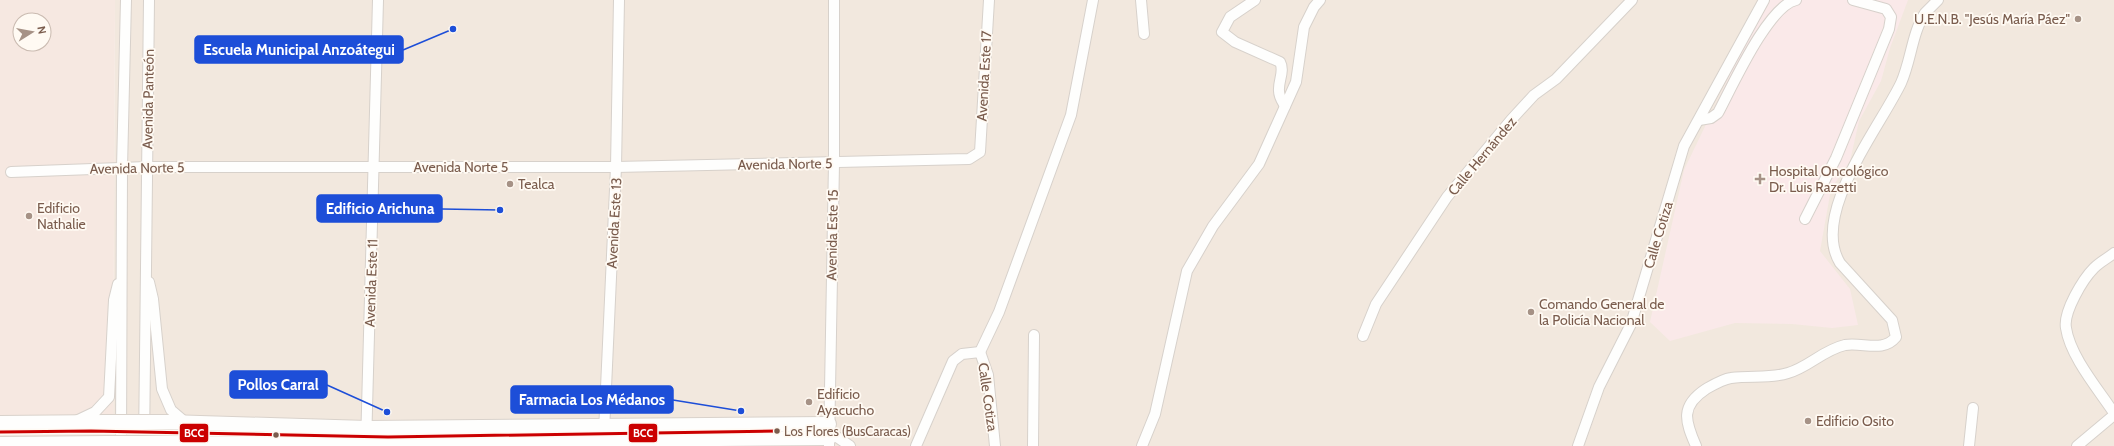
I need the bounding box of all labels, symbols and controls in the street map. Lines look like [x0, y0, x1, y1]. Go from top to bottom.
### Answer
place label: U.E.N.B. "Jesús María Páez" [1914, 10, 2070, 28]
north arrow [12, 12, 52, 52]
marker: U.E.N.B. "Jesús María Páez" [2073, 14, 2083, 24]
text: N [34, 25, 49, 35]
street label: Avenida Este 17 [973, 30, 995, 122]
callout: Escuela Municipal Anzoátegui [195, 36, 403, 63]
text: Escuela Municipal Anzoátegui [203, 41, 395, 59]
street label: Avenida Panteón [138, 49, 158, 149]
street label: Calle Hernández [1444, 113, 1520, 199]
street label: Avenida Norte 5 [737, 154, 833, 174]
street label: Avenida Norte 5 [89, 158, 185, 178]
street label: Avenida Norte 5 [414, 158, 508, 176]
place label: Hospital Oncológico Dr. Luis Razetti [1769, 162, 1889, 196]
marker: Hospital Oncológico Dr. Luis Razetti [1754, 173, 1766, 185]
place label: Tealca [518, 175, 555, 193]
street label: Avenida Este 13 [603, 177, 625, 269]
marker: Tealca [505, 179, 515, 189]
street label: Avenida Este 15 [822, 189, 842, 281]
callout: Edificio Arichuna [317, 195, 442, 222]
place label: Edificio Nathalie [37, 199, 86, 233]
street label: Calle Cotiza [1639, 199, 1677, 271]
text: Edificio Arichuna [326, 200, 435, 218]
marker: Edificio Nathalie [24, 211, 34, 221]
street label: Avenida Este 11 [360, 239, 382, 327]
place label: Comando General de la Policía Nacional [1539, 295, 1665, 329]
marker: Comando General de la Policía Nacional [1526, 307, 1536, 317]
street label: Calle Cotiza [974, 361, 1002, 433]
callout: Pollos Carral [230, 371, 327, 398]
text: Pollos Carral [237, 376, 319, 394]
place label: Edificio Ayacucho [817, 385, 874, 419]
callout: Farmacia Los Médanos [511, 386, 673, 413]
text: Farmacia Los Médanos [519, 391, 665, 409]
marker: Edificio Ayacucho [804, 397, 814, 407]
place label: Edificio Osito [1816, 412, 1894, 430]
marker: Edificio Osito [1803, 416, 1813, 426]
line badge: BCC [179, 423, 209, 443]
line badge: BCC [628, 423, 658, 443]
place label: Los Flores (BusCaracas) [784, 423, 911, 439]
text: BCC [184, 426, 204, 440]
text: BCC [633, 426, 653, 440]
marker: Los Flores (BusCaracas) [772, 426, 782, 436]
unlabelled marker [271, 430, 281, 440]

